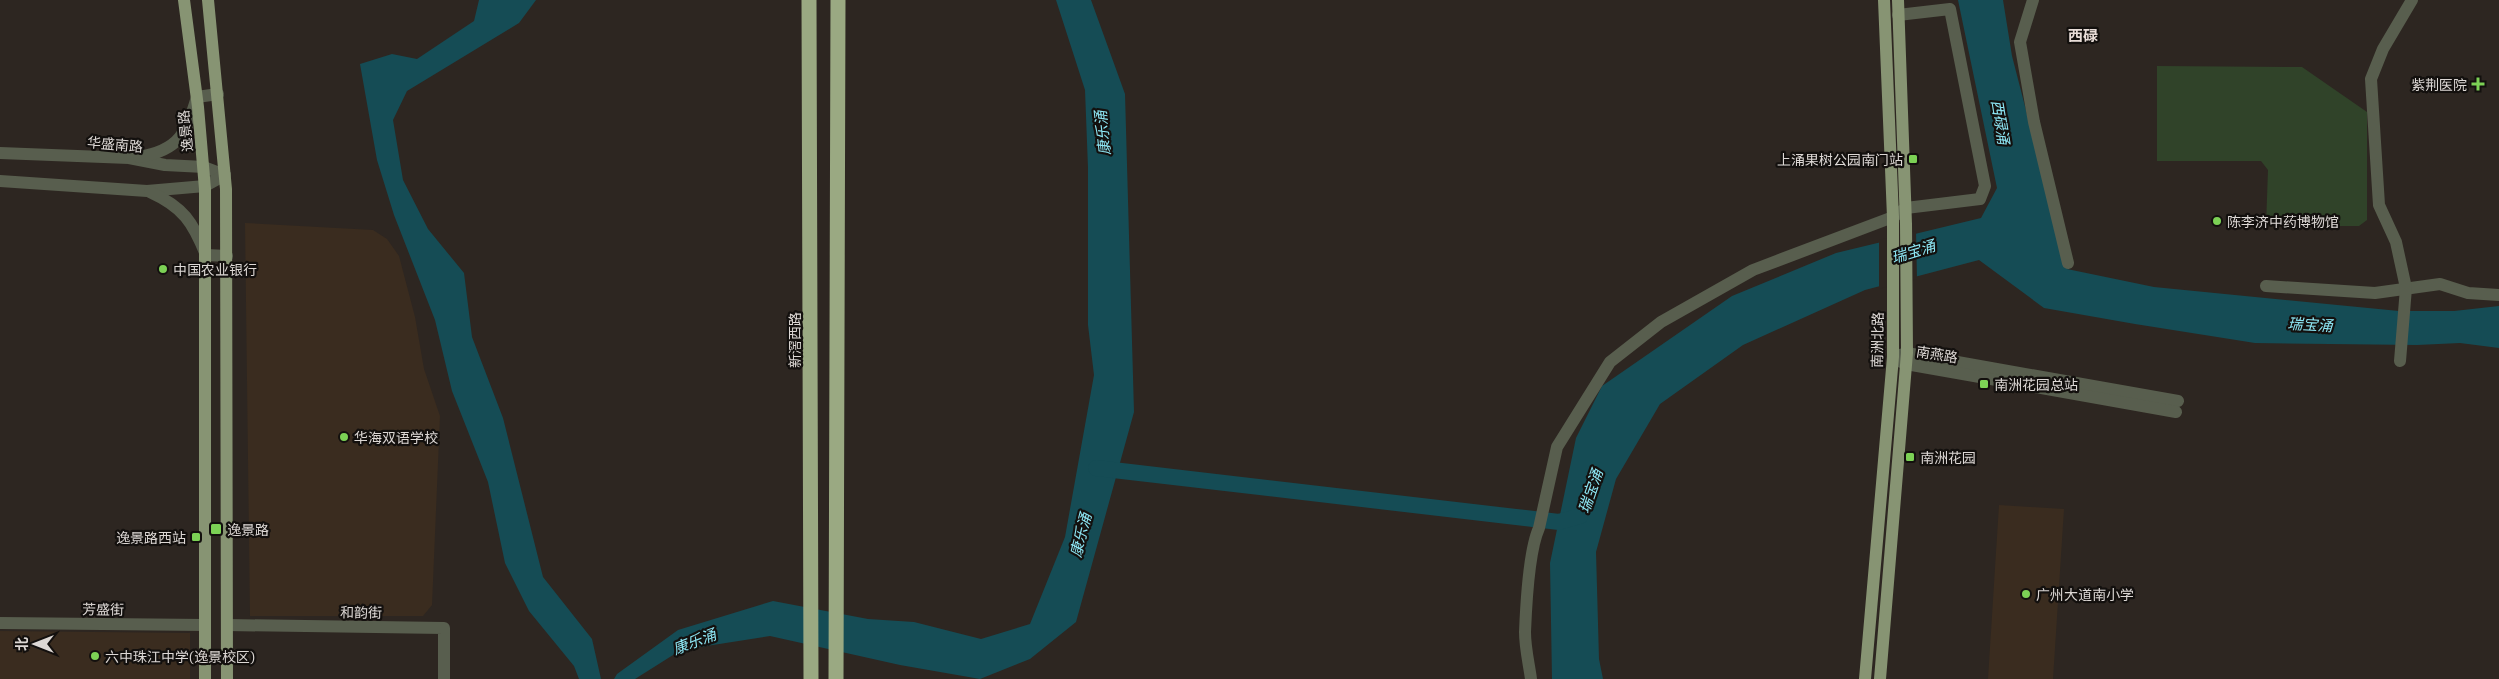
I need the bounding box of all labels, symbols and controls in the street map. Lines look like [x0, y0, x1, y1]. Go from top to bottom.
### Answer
district label: 西碌 [2068, 26, 2098, 44]
place label: 紫荆医院 [2411, 76, 2467, 93]
marker: 紫荆医院 [2471, 77, 2485, 91]
water label: 西碌涌 [1989, 98, 2014, 148]
water label: 康乐涌 [1090, 108, 1113, 156]
street label: 逸景路 [174, 109, 196, 153]
street label: 华盛南路 [86, 133, 144, 155]
place label: 上涌果树公园南门站 [1777, 151, 1903, 168]
marker: 上涌果树公园南门站 [1907, 153, 1919, 165]
place label: 陈李济中药博物馆 [2227, 213, 2339, 230]
marker: 陈李济中药博物馆 [2211, 215, 2223, 227]
water label: 瑞宝涌 [1889, 235, 1939, 266]
place label: 中国农业银行 [173, 261, 257, 278]
marker: 中国农业银行 [157, 263, 169, 275]
street label: 新滘西路 [786, 312, 803, 368]
street label: 南洲北路 [1868, 312, 1886, 368]
water label: 瑞宝涌 [2287, 314, 2335, 334]
street label: 南燕路 [1915, 342, 1959, 366]
place label: 南洲花园总站 [1994, 376, 2078, 393]
marker: 南洲花园总站 [1978, 378, 1990, 390]
place label: 华海双语学校 [354, 429, 438, 446]
marker: 华海双语学校 [338, 431, 350, 443]
place label: 南洲花园 [1920, 449, 1976, 466]
marker: 南洲花园 [1904, 451, 1916, 463]
water label: 瑞宝涌 [1574, 465, 1606, 515]
water label: 康乐涌 [1066, 509, 1095, 559]
place label: 逸景路 [227, 521, 269, 538]
marker: 逸景路 [209, 522, 223, 536]
place label: 逸景路西站 [116, 529, 186, 546]
marker: 逸景路西站 [190, 531, 202, 543]
place label: 广州大道南小学 [2036, 586, 2134, 603]
marker: 广州大道南小学 [2020, 588, 2032, 600]
street label: 芳盛街 [82, 600, 124, 618]
street label: 和韵街 [340, 603, 382, 621]
north arrow [10, 619, 60, 669]
water label: 康乐涌 [670, 624, 720, 657]
text: 北 [13, 637, 30, 651]
place label: 六中珠江中学(逸景校区) [105, 648, 255, 665]
marker: 六中珠江中学(逸景校区) [89, 650, 101, 662]

